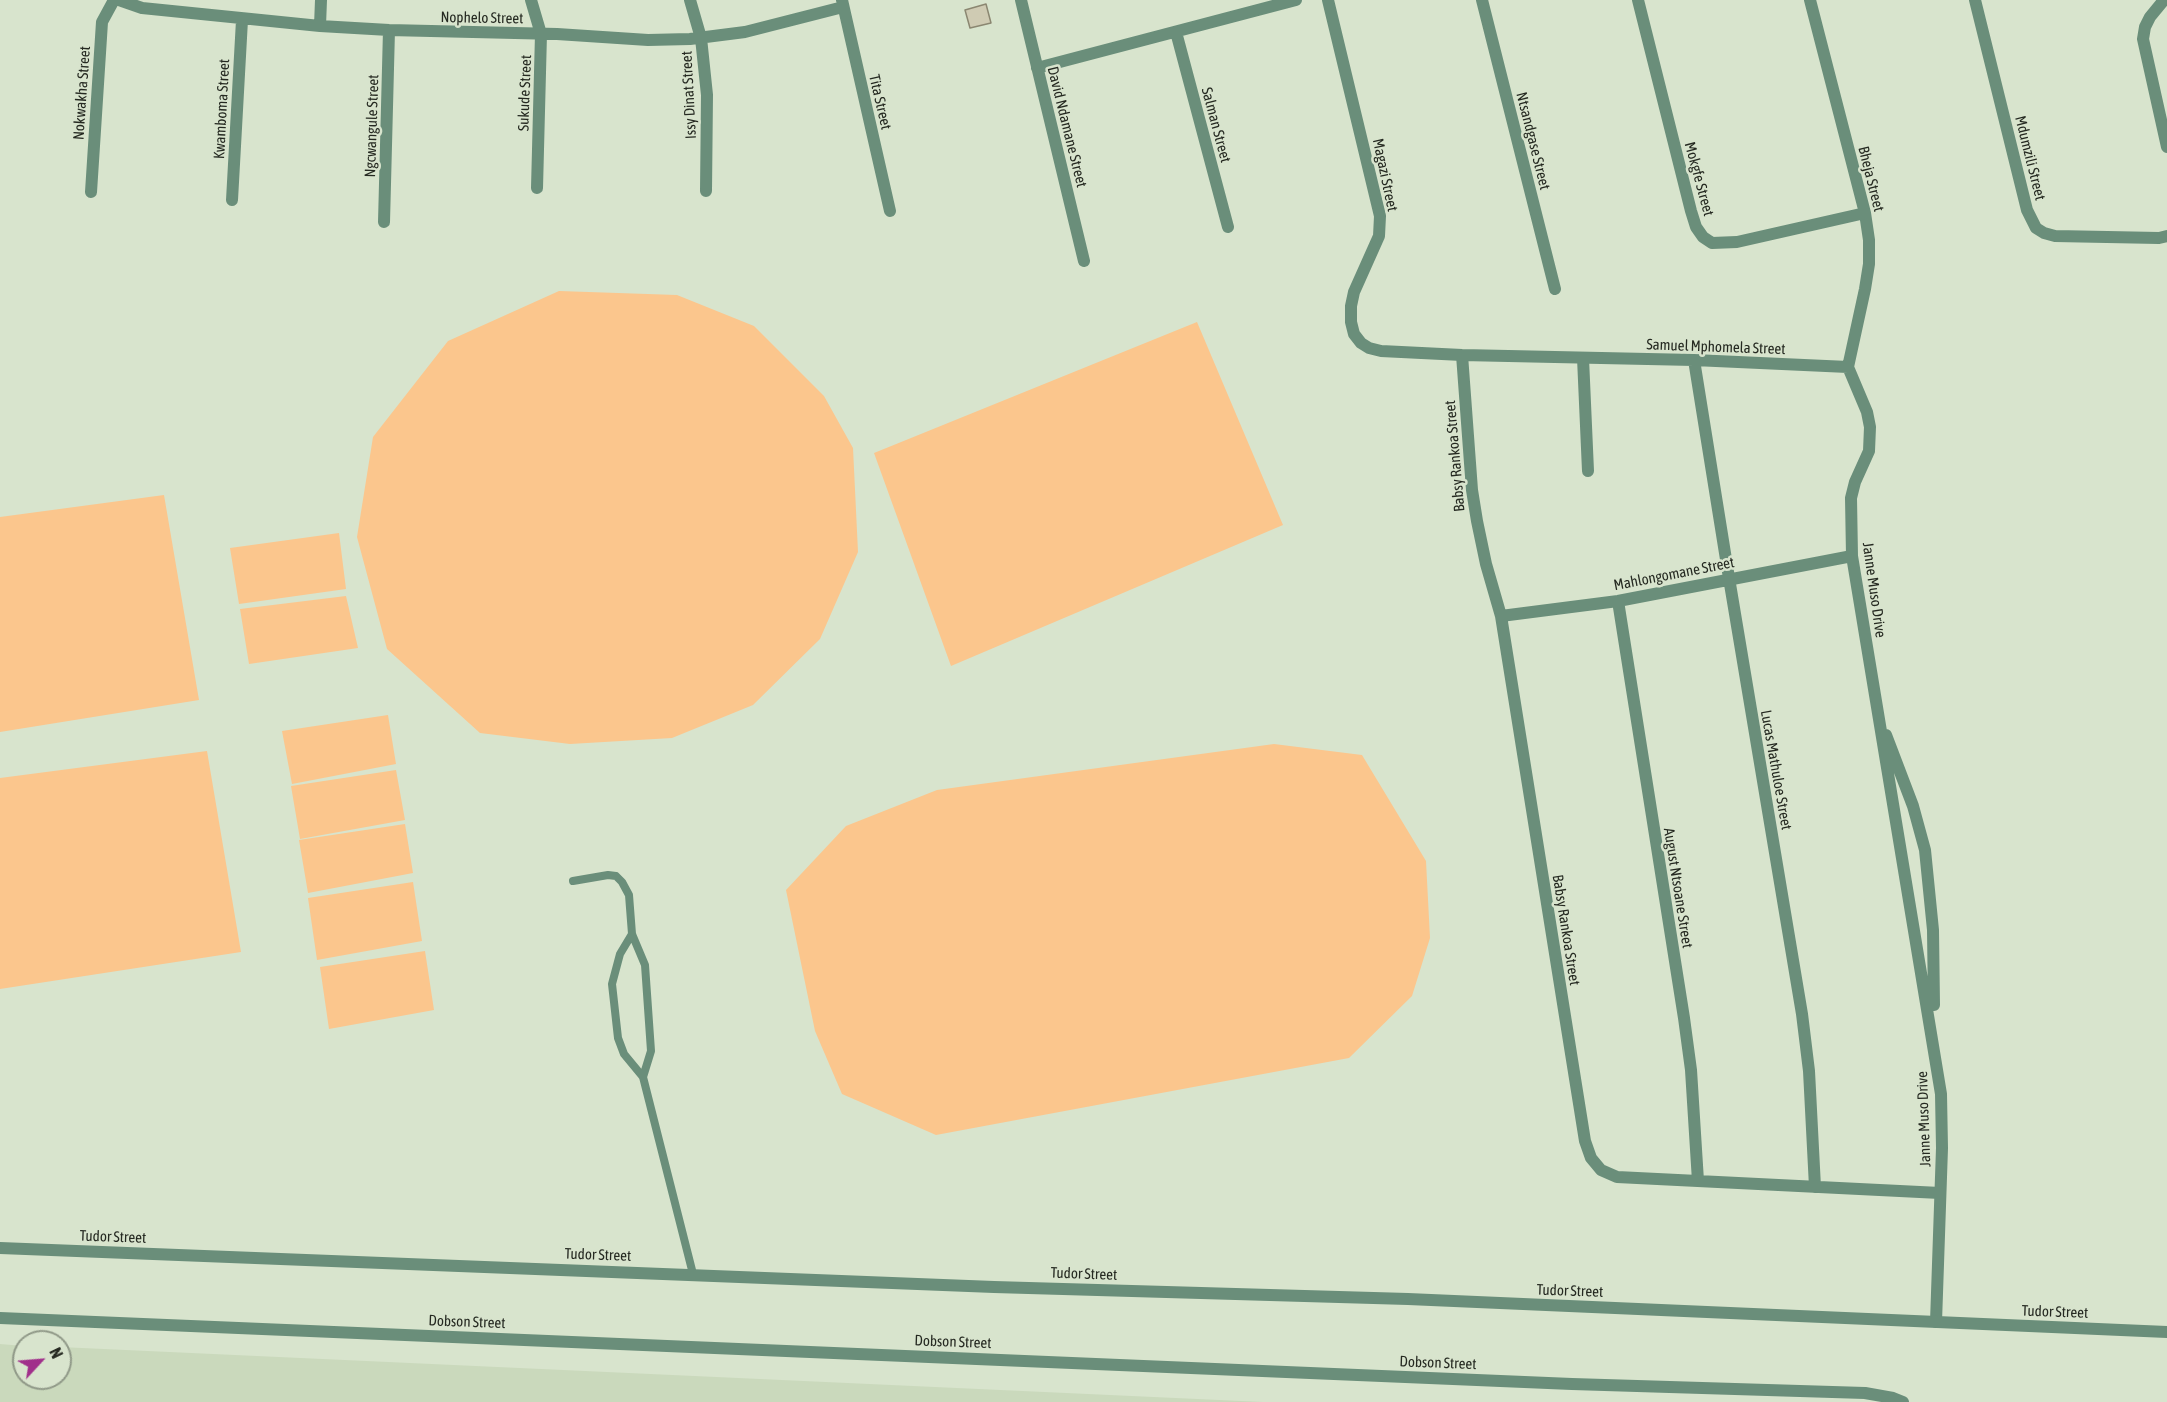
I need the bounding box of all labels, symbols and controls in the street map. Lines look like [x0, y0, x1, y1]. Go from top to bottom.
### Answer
street label: Nophelo Street [440, 8, 524, 28]
street label: Nokwakha Street [70, 45, 94, 141]
street label: Issy Dinat Street [678, 51, 700, 139]
street label: Sukude Street [515, 55, 535, 131]
street label: Kwamboma Street [210, 58, 234, 160]
street label: David Ndamane Street [1043, 65, 1091, 189]
street label: Tita Street [865, 73, 895, 131]
street label: Ngcwangule Street [361, 74, 383, 178]
street label: Salman Street [1197, 85, 1235, 165]
street label: Ntsandgase Street [1512, 90, 1554, 192]
street label: Mdumzili Street [2011, 114, 2049, 202]
street label: Magazi Street [1369, 137, 1401, 213]
street label: Mokgfe Street [1680, 140, 1718, 218]
street label: Bheja Street [1854, 145, 1888, 213]
street label: Samuel Mphomela Street [1646, 336, 1786, 358]
street label: Babsy Rankoa Street [1441, 400, 1469, 512]
street label: Janne Muso Drive [1858, 541, 1890, 639]
street label: Mahlongomane Street [1612, 553, 1736, 595]
street label: Lucas Mathuloe Street [1757, 709, 1795, 831]
street label: August Ntsoane Street [1660, 827, 1696, 949]
street label: Babsy Rankoa Street [1548, 873, 1584, 987]
street label: Janne Muso Drive [1913, 1071, 1935, 1167]
street label: Tudor Street [79, 1227, 147, 1247]
street label: Tudor Street [564, 1245, 632, 1265]
street label: Tudor Street [1050, 1264, 1118, 1284]
street label: Tudor Street [1536, 1281, 1604, 1301]
street label: Tudor Street [2021, 1302, 2089, 1322]
street label: Dobson Street [428, 1312, 506, 1332]
north arrow [12, 1330, 72, 1390]
street label: Dobson Street [914, 1332, 992, 1352]
text: N [46, 1345, 67, 1361]
street label: Dobson Street [1399, 1353, 1477, 1373]

